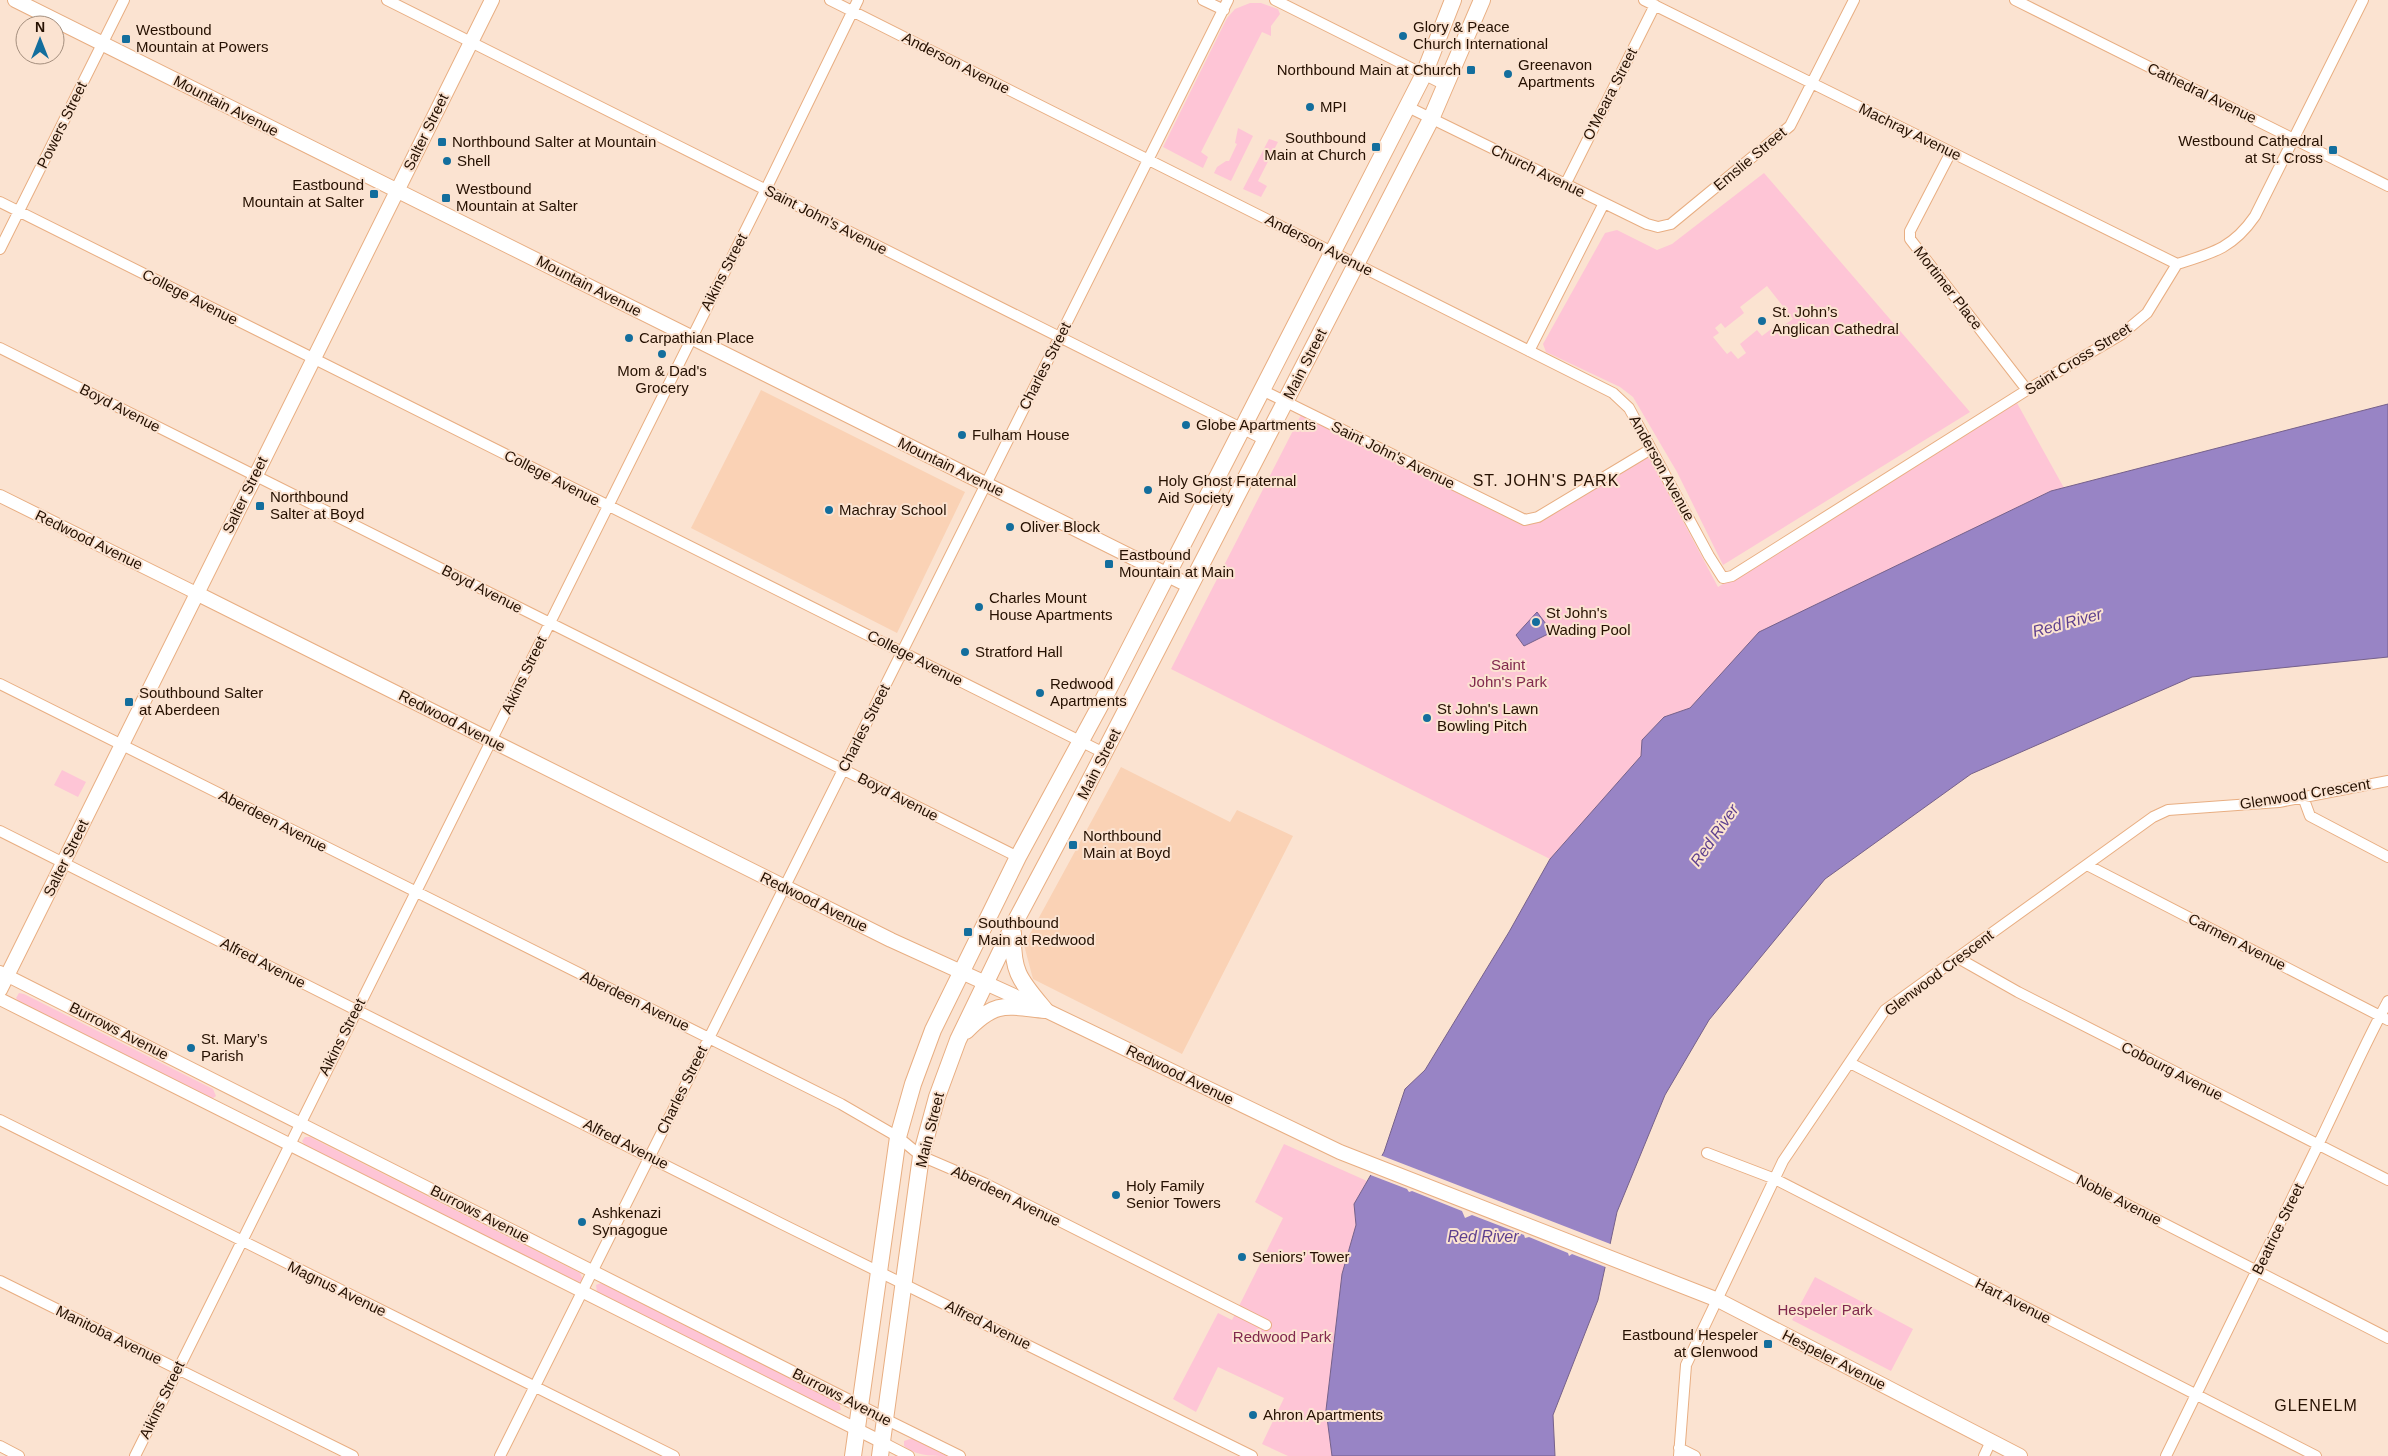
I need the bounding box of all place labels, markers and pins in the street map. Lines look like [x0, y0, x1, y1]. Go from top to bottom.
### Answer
place label: Glory & Peace Church International [1413, 18, 1548, 52]
place label: Westbound Mountain at Powers [136, 21, 269, 55]
marker: Glory & Peace Church International [1397, 30, 1409, 42]
marker: Westbound Mountain at Powers [120, 33, 132, 45]
place label: Greenavon Apartments [1518, 56, 1595, 90]
place label: Northbound Main at Church [1277, 61, 1461, 78]
marker: Northbound Main at Church [1465, 64, 1477, 76]
marker: Greenavon Apartments [1502, 68, 1514, 80]
place label: MPI [1320, 98, 1347, 115]
marker: MPI [1304, 101, 1316, 113]
place label: Southbound Main at Church [1264, 129, 1366, 163]
place label: Westbound Cathedral at St. Cross [2178, 132, 2323, 166]
place label: Northbound Salter at Mountain [452, 133, 656, 150]
marker: Northbound Salter at Mountain [436, 136, 448, 148]
marker: Southbound Main at Church [1370, 141, 1382, 153]
marker: Westbound Cathedral at St. Cross [2327, 144, 2339, 156]
place label: Shell [457, 152, 490, 169]
marker: Shell [441, 155, 453, 167]
place label: Eastbound Mountain at Salter [242, 176, 364, 210]
place label: Westbound Mountain at Salter [456, 180, 578, 214]
marker: Eastbound Mountain at Salter [368, 188, 380, 200]
marker: Westbound Mountain at Salter [440, 192, 452, 204]
place label: St. John’s Anglican Cathedral [1772, 303, 1899, 337]
marker: St. John’s Anglican Cathedral [1756, 315, 1768, 327]
place label: Carpathian Place [639, 329, 754, 346]
marker: Carpathian Place [623, 332, 635, 344]
marker: Mom & Dad's Grocery [656, 348, 668, 360]
place label: Mom & Dad's Grocery [617, 362, 707, 396]
place label: Globe Apartments [1196, 416, 1316, 433]
marker: Globe Apartments [1180, 419, 1192, 431]
place label: Fulham House [972, 426, 1070, 443]
marker: Fulham House [956, 429, 968, 441]
place label: Holy Ghost Fraternal Aid Society [1158, 472, 1296, 506]
marker: Holy Ghost Fraternal Aid Society [1142, 484, 1154, 496]
place label: Northbound Salter at Boyd [270, 488, 364, 522]
marker: Northbound Salter at Boyd [254, 500, 266, 512]
place label: Machray School [839, 501, 947, 518]
marker: Machray School [823, 504, 835, 516]
place label: Oliver Block [1020, 518, 1101, 535]
marker: Oliver Block [1004, 521, 1016, 533]
place label: Eastbound Mountain at Main [1119, 546, 1234, 580]
marker: Eastbound Mountain at Main [1103, 558, 1115, 570]
place label: Charles Mount House Apartments [989, 589, 1112, 623]
marker: Charles Mount House Apartments [973, 601, 985, 613]
place label: St John's Wading Pool [1546, 604, 1631, 638]
marker: St John's Wading Pool [1530, 616, 1542, 628]
place label: Stratford Hall [975, 643, 1063, 660]
marker: Stratford Hall [959, 646, 971, 658]
place label: Redwood Apartments [1050, 675, 1127, 709]
place label: Southbound Salter at Aberdeen [139, 684, 263, 718]
marker: Redwood Apartments [1034, 687, 1046, 699]
marker: Southbound Salter at Aberdeen [123, 696, 135, 708]
place label: St John's Lawn Bowling Pitch [1437, 700, 1538, 734]
marker: St John's Lawn Bowling Pitch [1421, 712, 1433, 724]
place label: Northbound Main at Boyd [1083, 827, 1171, 861]
marker: Northbound Main at Boyd [1067, 839, 1079, 851]
place label: Southbound Main at Redwood [978, 914, 1095, 948]
marker: Southbound Main at Redwood [962, 926, 974, 938]
place label: St. Mary’s Parish [201, 1030, 267, 1064]
marker: St. Mary’s Parish [185, 1042, 197, 1054]
place label: Holy Family Senior Towers [1126, 1177, 1221, 1211]
marker: Holy Family Senior Towers [1110, 1189, 1122, 1201]
place label: Ashkenazi Synagogue [592, 1204, 668, 1238]
marker: Ashkenazi Synagogue [576, 1216, 588, 1228]
place label: Seniors’ Tower [1252, 1248, 1350, 1265]
marker: Seniors’ Tower [1236, 1251, 1248, 1263]
place label: Eastbound Hespeler at Glenwood [1622, 1326, 1758, 1360]
marker: Eastbound Hespeler at Glenwood [1762, 1338, 1774, 1350]
place label: Ahron Apartments [1263, 1406, 1383, 1423]
marker: Ahron Apartments [1247, 1409, 1259, 1421]

